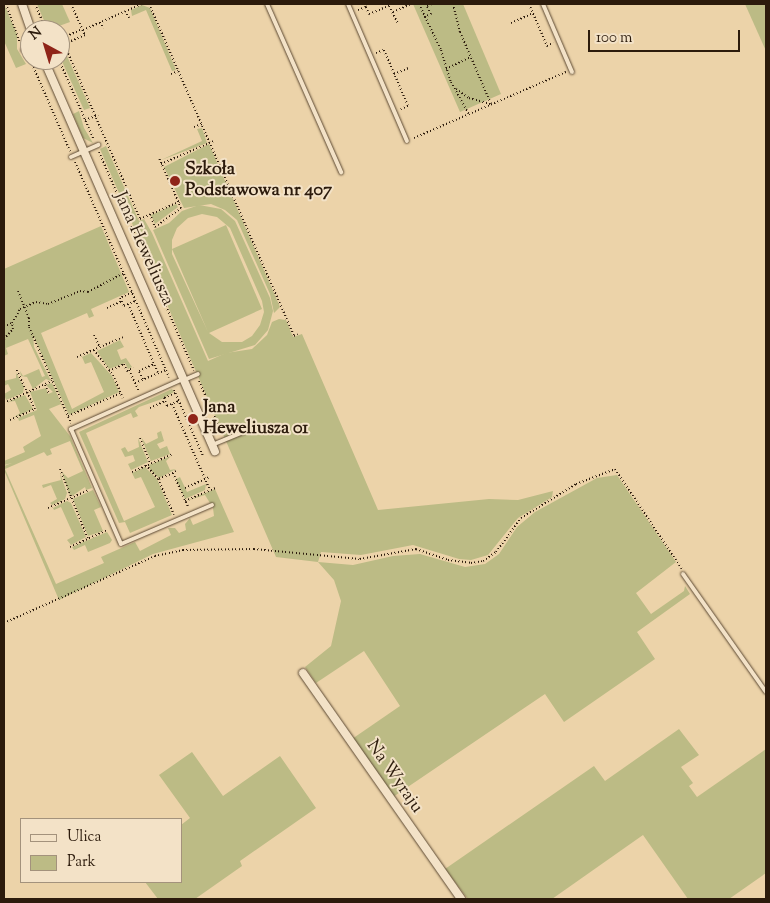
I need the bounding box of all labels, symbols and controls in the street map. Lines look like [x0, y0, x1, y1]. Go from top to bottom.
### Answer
north arrow [20, 20, 70, 70]
scale bar [590, 20, 742, 52]
text: N [26, 23, 47, 45]
text: 100 m [596, 28, 632, 49]
place label: Szkoła Podstawowa nr 407 [185, 160, 332, 202]
marker: Szkoła Podstawowa nr 407 [169, 175, 181, 187]
street label: Jana Heweliusza [108, 189, 178, 309]
place label: Jana Heweliusza 01 [203, 398, 308, 440]
marker: Jana Heweliusza 01 [187, 413, 199, 425]
street label: Na Wyraju [361, 736, 427, 818]
legend [20, 818, 182, 883]
text: Ulica [67, 827, 101, 848]
text: Park [67, 852, 96, 873]

